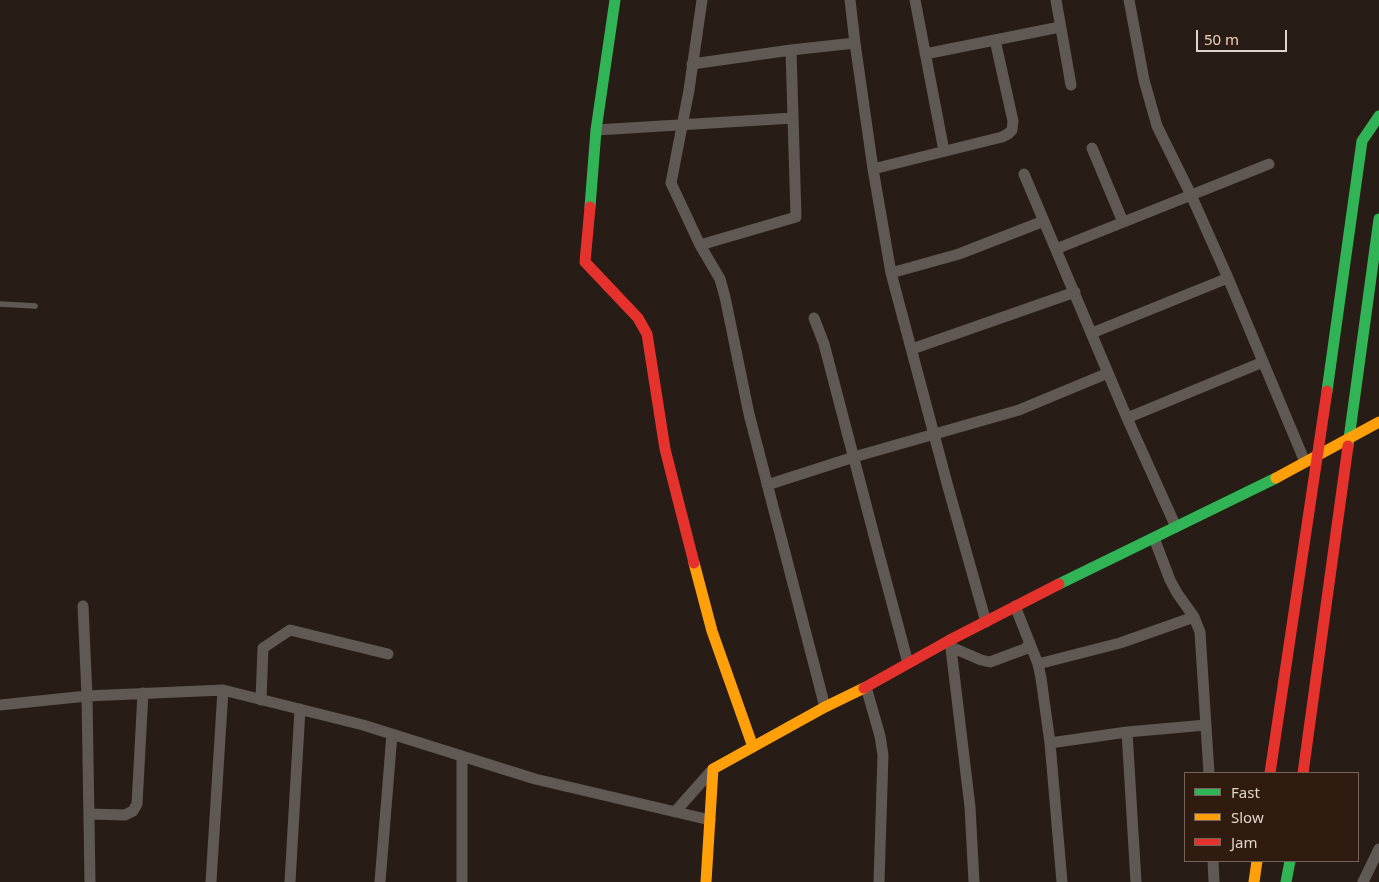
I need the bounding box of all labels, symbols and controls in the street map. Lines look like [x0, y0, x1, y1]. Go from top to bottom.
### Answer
scale bar [1199, 20, 1290, 52]
text: 50 m [1204, 29, 1239, 49]
legend [1184, 772, 1359, 862]
text: Fast [1231, 782, 1260, 802]
text: Slow [1231, 807, 1264, 827]
text: Jam [1231, 832, 1258, 852]

